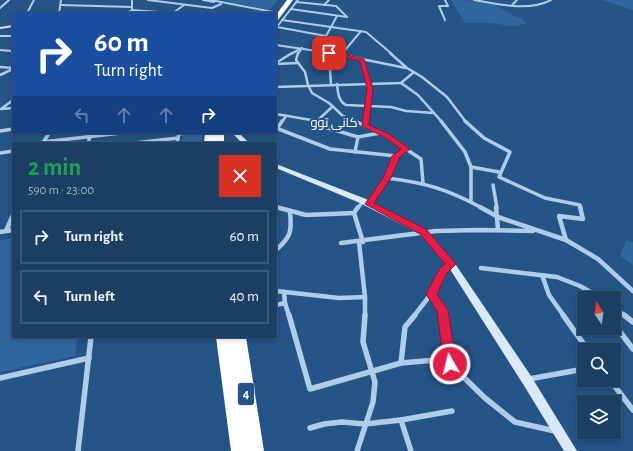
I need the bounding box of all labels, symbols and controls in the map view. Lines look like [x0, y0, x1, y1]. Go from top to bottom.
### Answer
icon: right [28, 28, 80, 80]
text: 60 m [94, 29, 149, 57]
pin [312, 36, 346, 70]
icon: arrive [318, 42, 340, 64]
text: Turn right [94, 62, 163, 80]
icon: left [71, 104, 93, 126]
icon: ahead [113, 104, 135, 126]
icon: ahead [155, 104, 177, 126]
icon: right [197, 104, 219, 126]
district label: کانی توو [310, 117, 358, 130]
button: close [219, 155, 261, 197]
text: 2 min [28, 156, 81, 180]
text: 590 m · 23:00 [28, 184, 94, 197]
icon: right [30, 226, 52, 248]
text: Turn right [64, 229, 123, 244]
text: 60 m [230, 229, 259, 244]
icon: left [30, 286, 52, 308]
text: Turn left [64, 289, 115, 304]
text: 40 m [229, 289, 259, 304]
north arrow [577, 291, 621, 335]
map controls [577, 291, 621, 439]
position arrow [429, 343, 471, 385]
button: search [577, 343, 621, 387]
road number: 4 [238, 383, 254, 405]
button: layers [577, 395, 621, 439]

